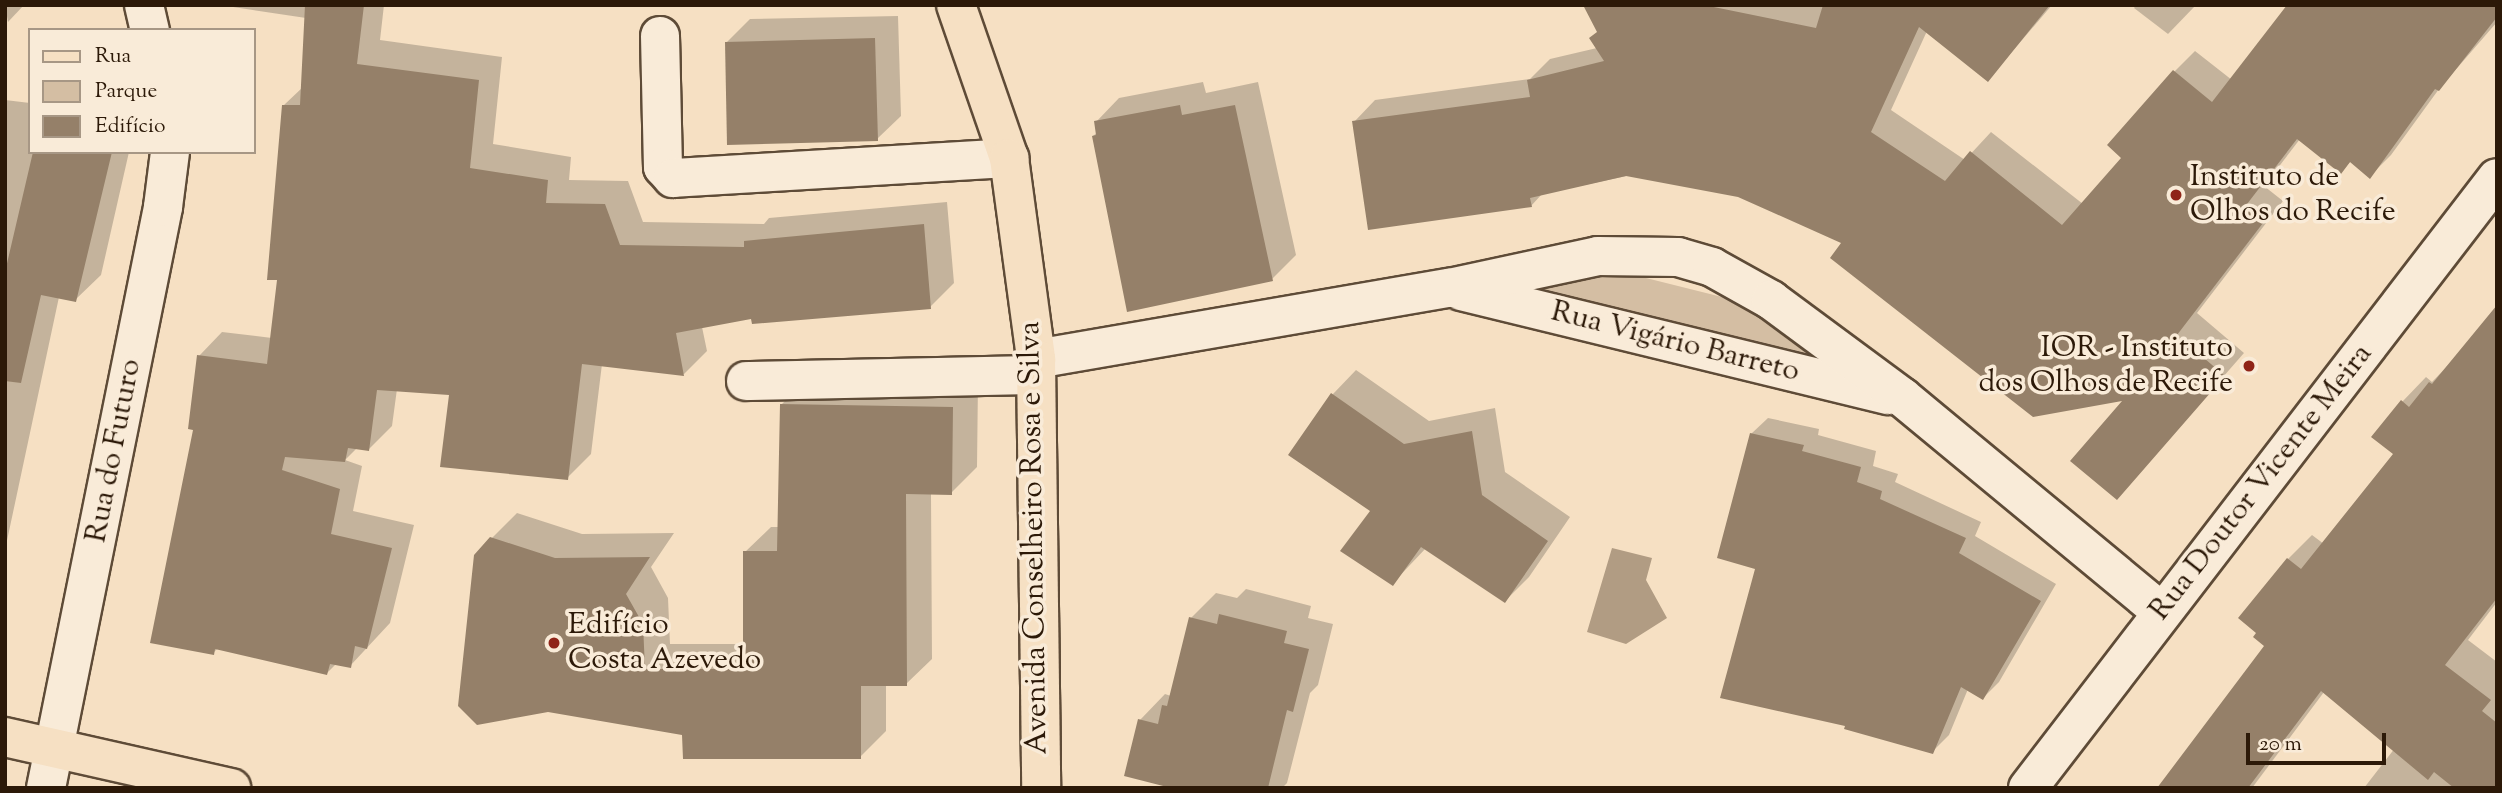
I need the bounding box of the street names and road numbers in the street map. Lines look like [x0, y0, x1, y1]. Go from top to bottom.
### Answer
street label: Rua Vigário Barreto [1547, 295, 1803, 391]
street label: Avenida Conselheiro Rosa e Silva [1013, 321, 1057, 755]
street label: Rua Doutor Vicente Meira [2143, 338, 2381, 628]
street label: Rua do Futuro [80, 356, 150, 546]

